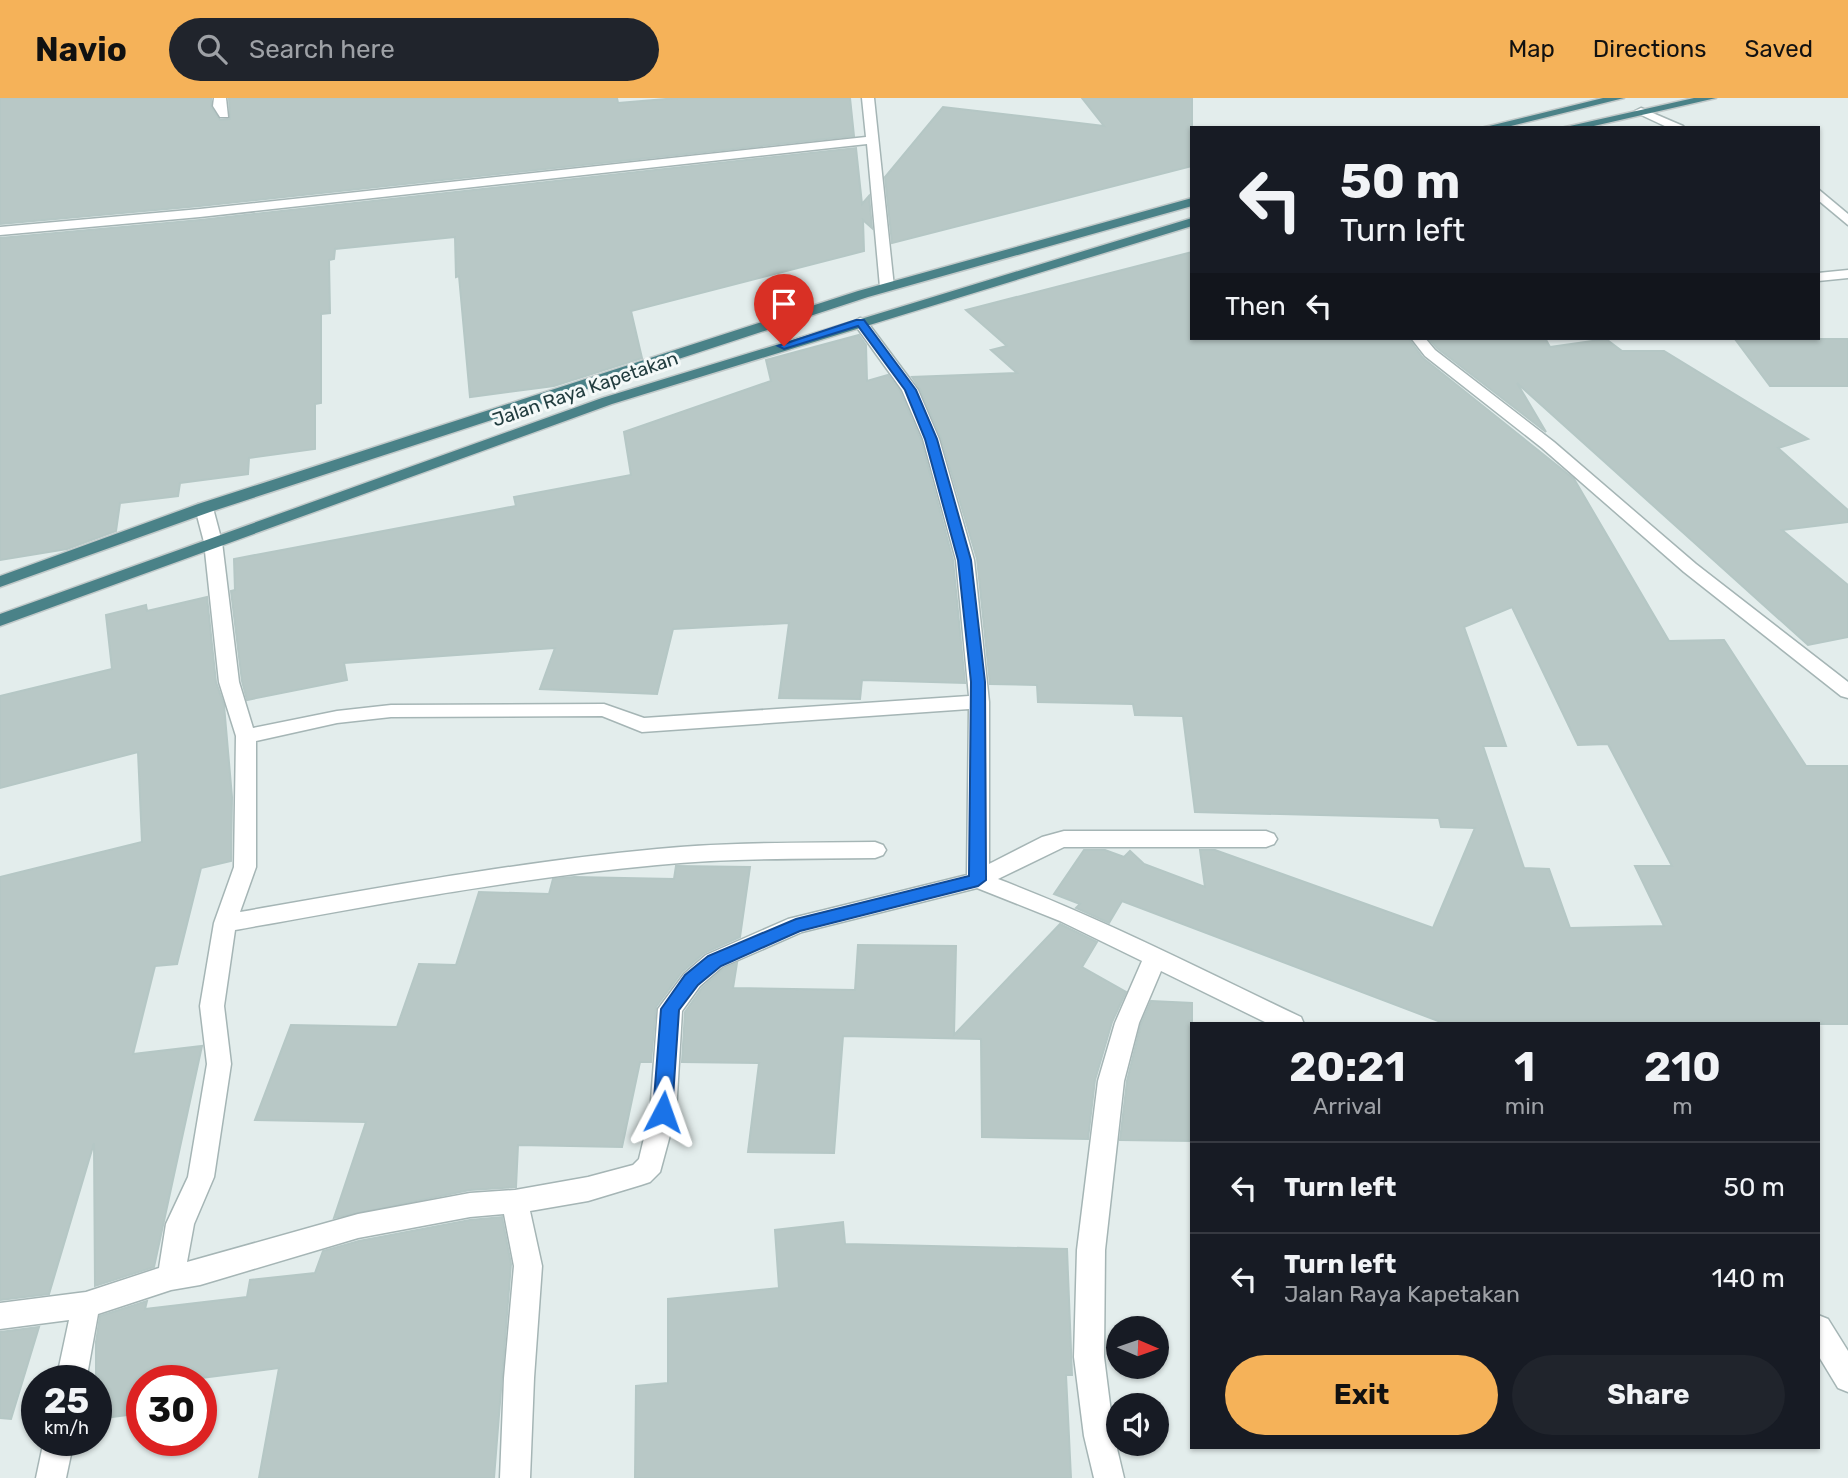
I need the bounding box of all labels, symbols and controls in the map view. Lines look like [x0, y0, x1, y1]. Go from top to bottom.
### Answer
search box [169, 18, 659, 81]
text: Navio [35, 30, 127, 69]
icon: search [193, 30, 231, 68]
text: Search here [249, 34, 395, 65]
text: Map [1508, 35, 1555, 63]
text: Directions [1593, 35, 1706, 63]
text: Saved [1744, 35, 1813, 63]
text: 50 m [1340, 152, 1460, 210]
icon: left [1225, 154, 1316, 245]
text: Turn left [1340, 211, 1465, 249]
pin [754, 274, 814, 346]
icon: arrive [765, 285, 803, 323]
icon: left [1300, 287, 1338, 325]
text: Then [1225, 291, 1286, 322]
street label: Jalan Raya Kapetakan [489, 346, 681, 432]
text: 20:21 [1289, 1042, 1406, 1092]
text: 1 [1514, 1042, 1535, 1092]
text: 210 [1644, 1042, 1721, 1092]
position arrow [626, 1075, 700, 1149]
text: Arrival [1313, 1092, 1382, 1120]
text: min [1505, 1092, 1545, 1120]
text: m [1672, 1092, 1693, 1120]
icon: left [1225, 1169, 1263, 1207]
text: Turn left [1284, 1172, 1396, 1203]
text: 50 m [1724, 1172, 1785, 1203]
text: Turn left [1284, 1249, 1396, 1280]
icon: left [1225, 1260, 1263, 1298]
text: 140 m [1712, 1263, 1785, 1294]
text: Jalan Raya Kapetakan [1284, 1280, 1520, 1308]
north arrow [1106, 1316, 1169, 1379]
map controls [1106, 1316, 1169, 1456]
button: Exit [1225, 1355, 1498, 1435]
button: Share [1512, 1355, 1785, 1435]
speed limit sign: 30 [126, 1365, 217, 1456]
text: 25 [44, 1380, 89, 1422]
button: sound [1106, 1393, 1169, 1456]
text: km/h [44, 1417, 89, 1439]

